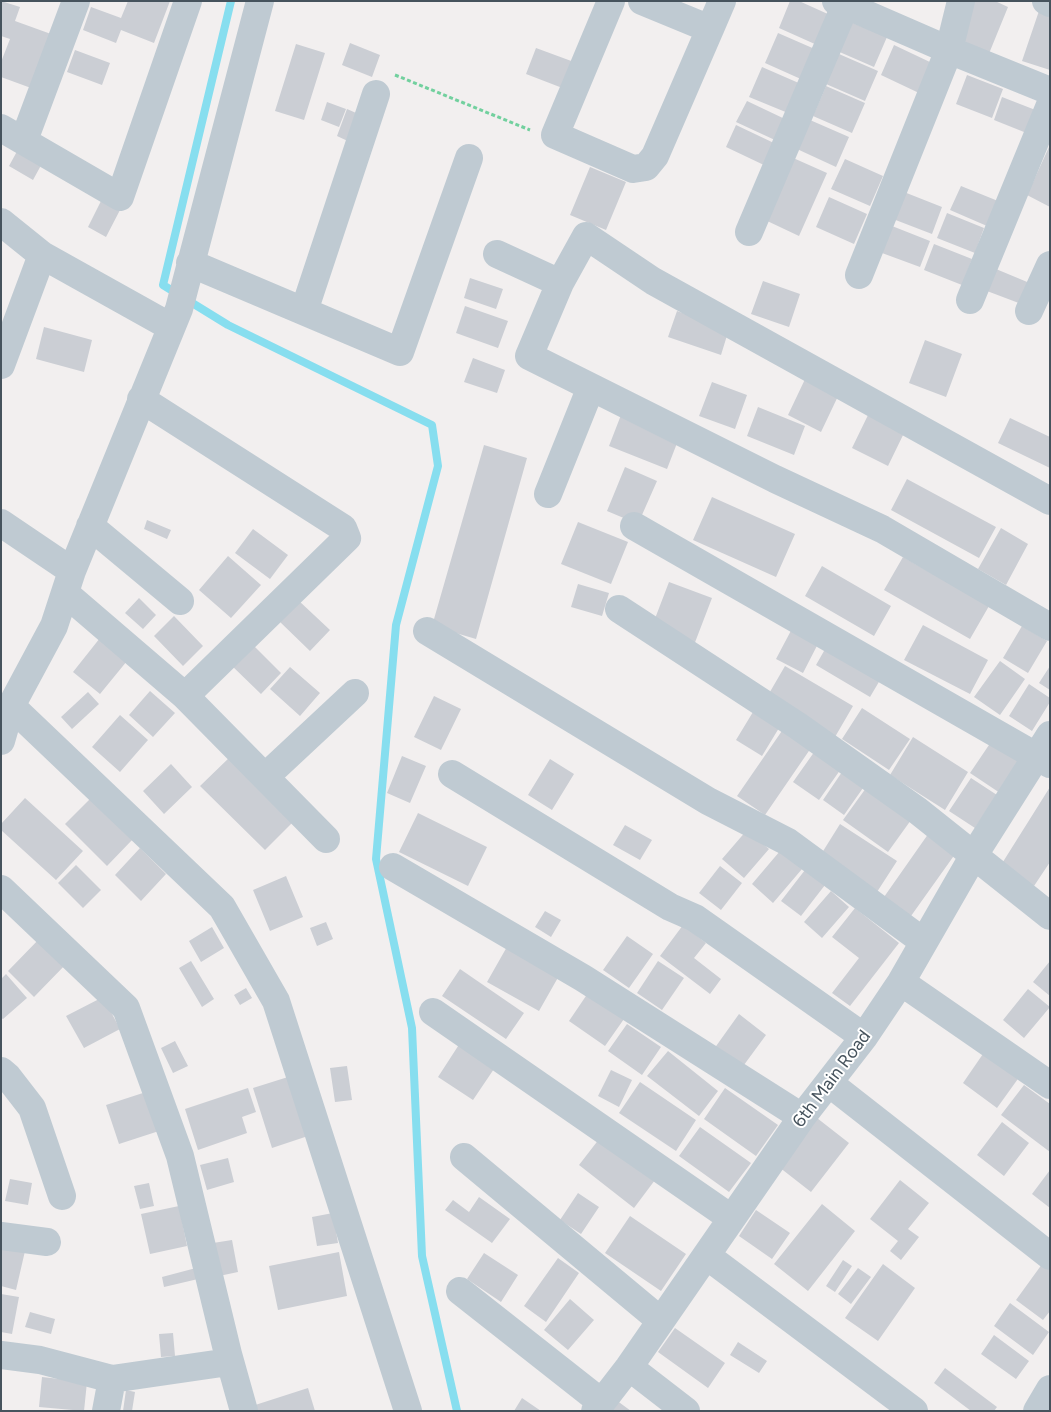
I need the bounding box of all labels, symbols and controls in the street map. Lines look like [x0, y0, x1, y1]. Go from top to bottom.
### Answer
street label: 6th Main Road [788, 1026, 876, 1132]

